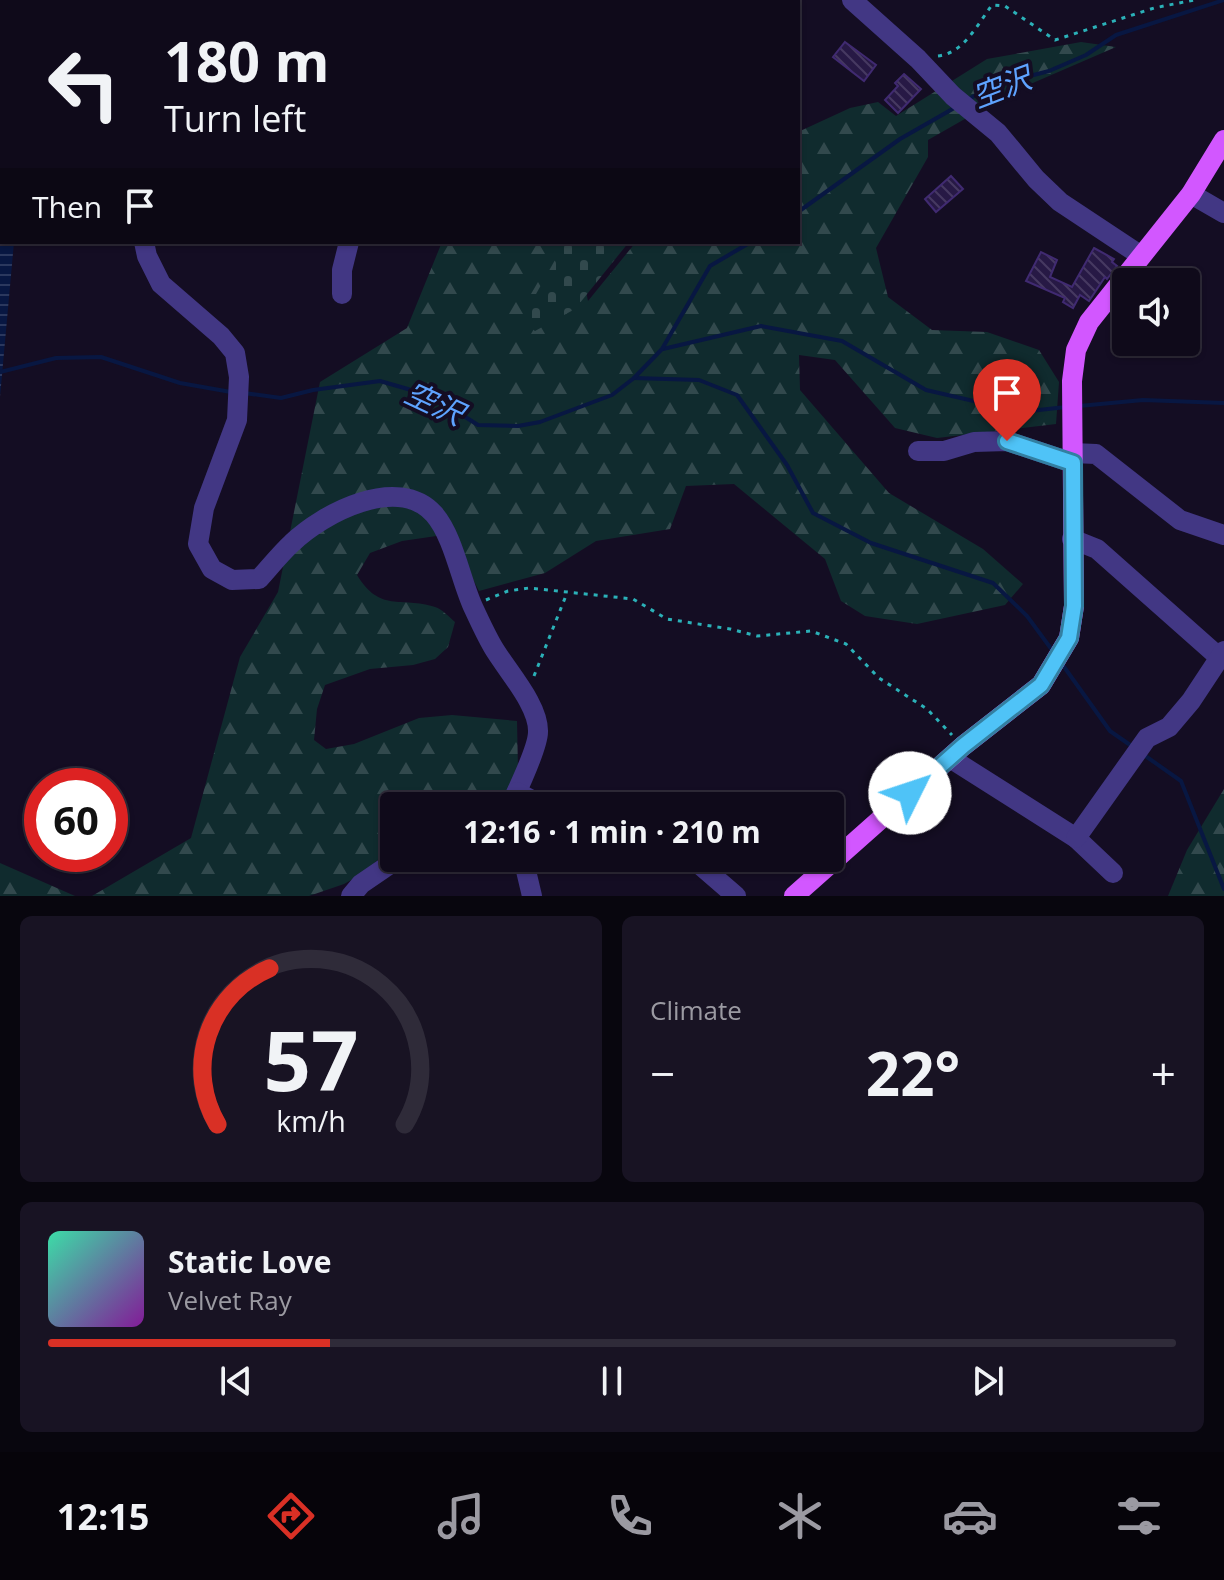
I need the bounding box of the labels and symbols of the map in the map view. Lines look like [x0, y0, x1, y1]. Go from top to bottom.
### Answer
water label: 空沢 [966, 55, 1041, 116]
pin [973, 359, 1041, 441]
water label: 空沢 [399, 371, 474, 436]
position arrow [868, 751, 952, 835]
speed limit sign: 60 [24, 768, 128, 872]

